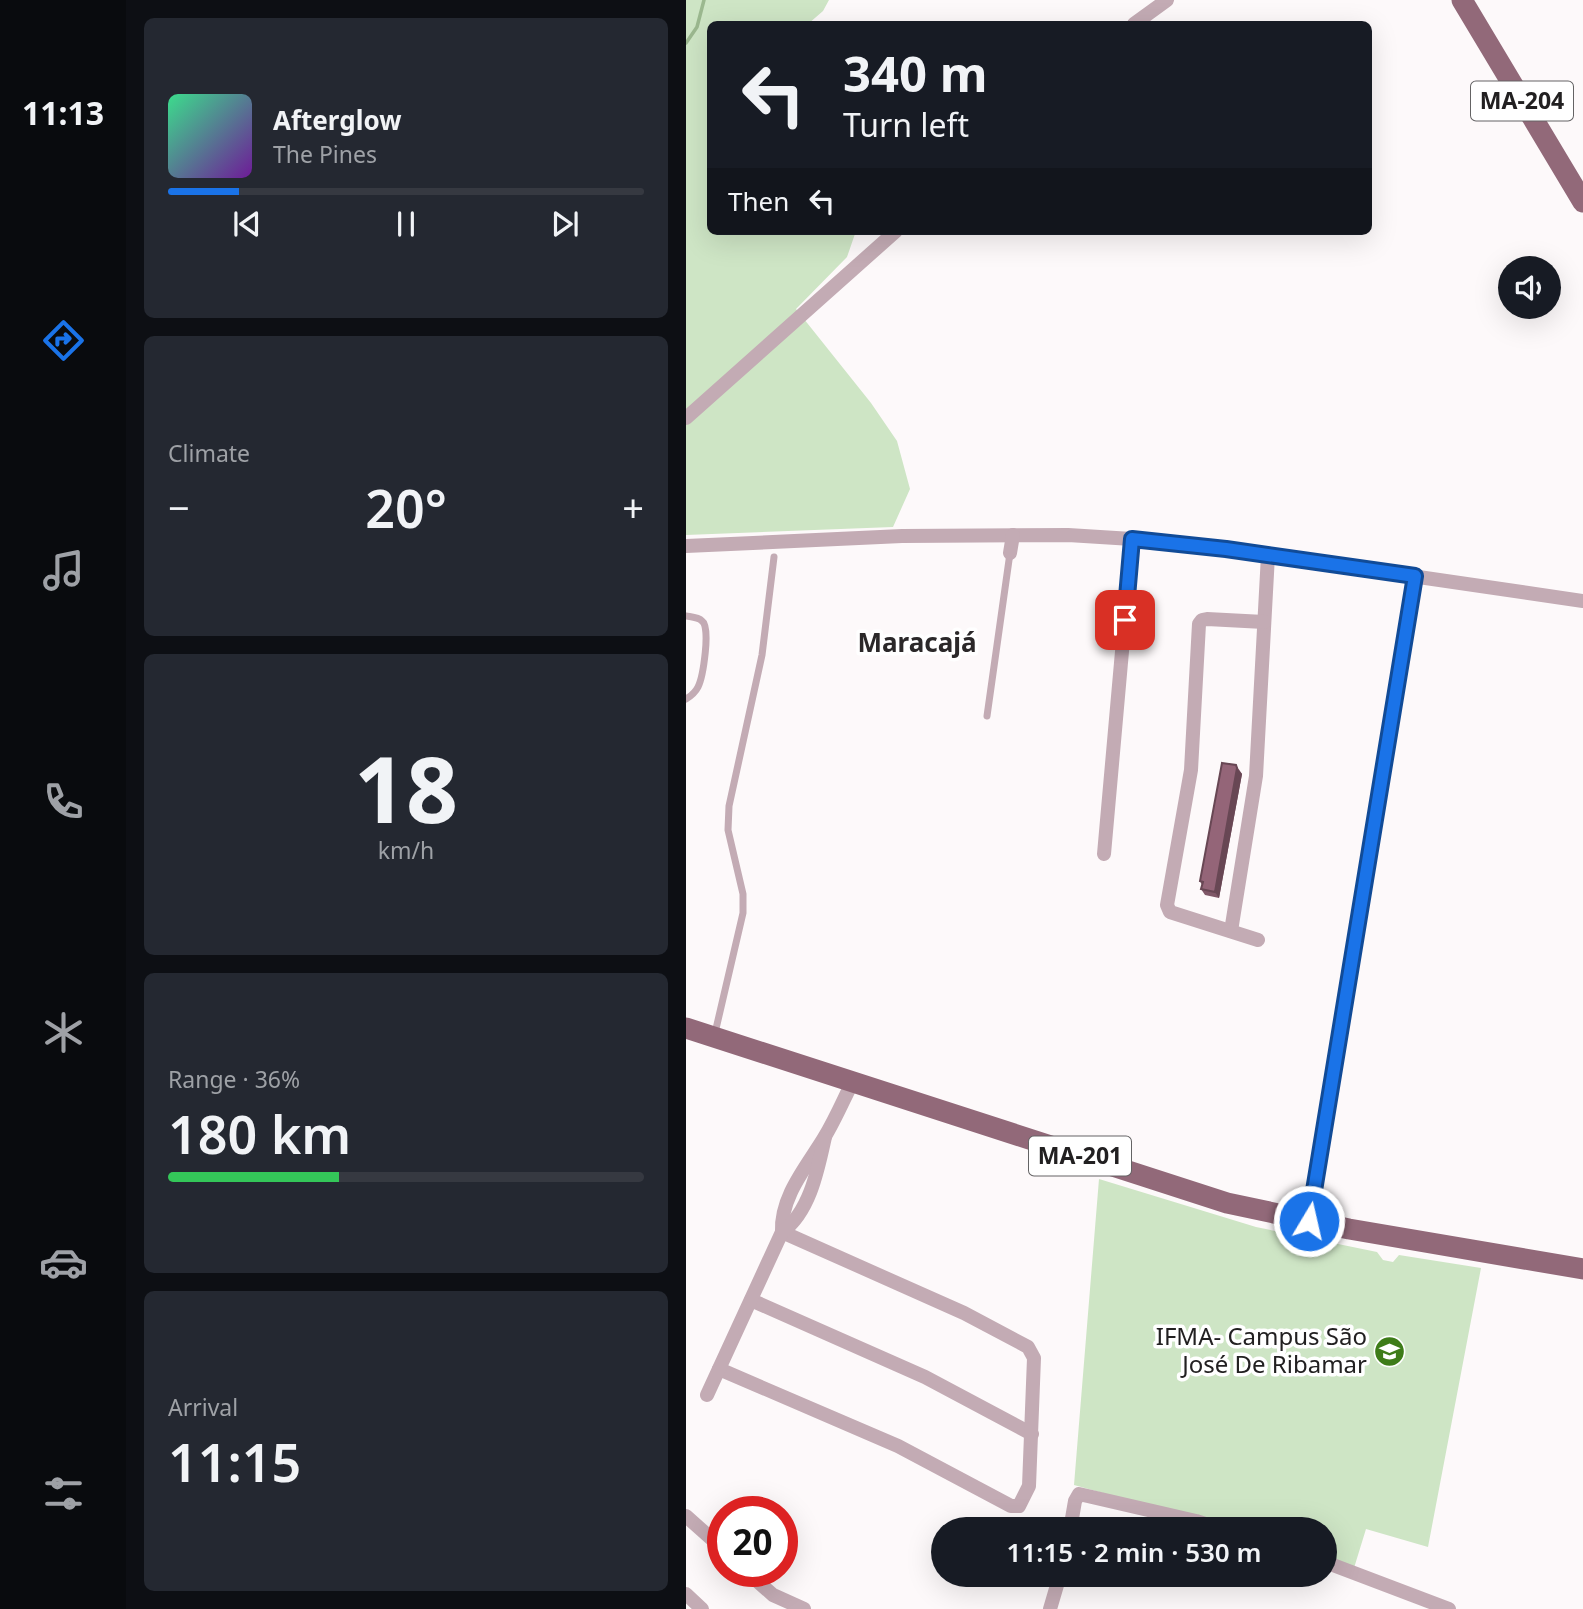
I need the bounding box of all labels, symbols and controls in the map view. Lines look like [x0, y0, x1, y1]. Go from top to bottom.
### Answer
text: 340 m [843, 40, 988, 106]
icon: left [728, 49, 819, 140]
road number: MA-204 [1471, 82, 1573, 120]
text: 11:13 [22, 91, 104, 134]
text: Afterglow [273, 102, 401, 138]
text: Turn left [843, 103, 969, 146]
text: The Pines [273, 138, 377, 170]
icon: left [803, 182, 841, 220]
text: Then [728, 183, 789, 219]
icon: previous [228, 205, 266, 243]
icon: pause [387, 205, 425, 243]
icon: next [546, 205, 584, 243]
map controls [1498, 256, 1561, 319]
button: sound [1498, 256, 1561, 319]
icon: directions [39, 316, 88, 365]
text: Climate [168, 437, 250, 469]
text: 20° [365, 472, 447, 543]
text: − [168, 481, 190, 533]
text: + [622, 481, 644, 533]
icon: music [39, 546, 88, 595]
pin [1095, 590, 1155, 650]
icon: arrive [1106, 601, 1144, 639]
district label: Maracajá [857, 624, 977, 660]
text: 18 [354, 726, 458, 850]
icon: phone [39, 777, 88, 826]
text: km/h [378, 834, 434, 866]
icon: climate [39, 1008, 88, 1057]
text: Range · 36% [168, 1063, 300, 1095]
text: 180 km [168, 1098, 351, 1169]
road number: MA-201 [1029, 1136, 1131, 1176]
position arrow [1272, 1184, 1346, 1258]
icon: car [39, 1238, 88, 1287]
place label: IFMA- Campus São José De Ribamar [1156, 1319, 1367, 1380]
school or university icon: IFMA- Campus São José De Ribamar [1373, 1334, 1407, 1368]
text: Arrival [168, 1391, 238, 1423]
text: 11:15 [168, 1426, 301, 1497]
icon: filters [39, 1469, 88, 1518]
speed limit sign: 20 [707, 1496, 798, 1587]
text: 11:15 · 2 min · 530 m [1007, 1534, 1261, 1570]

